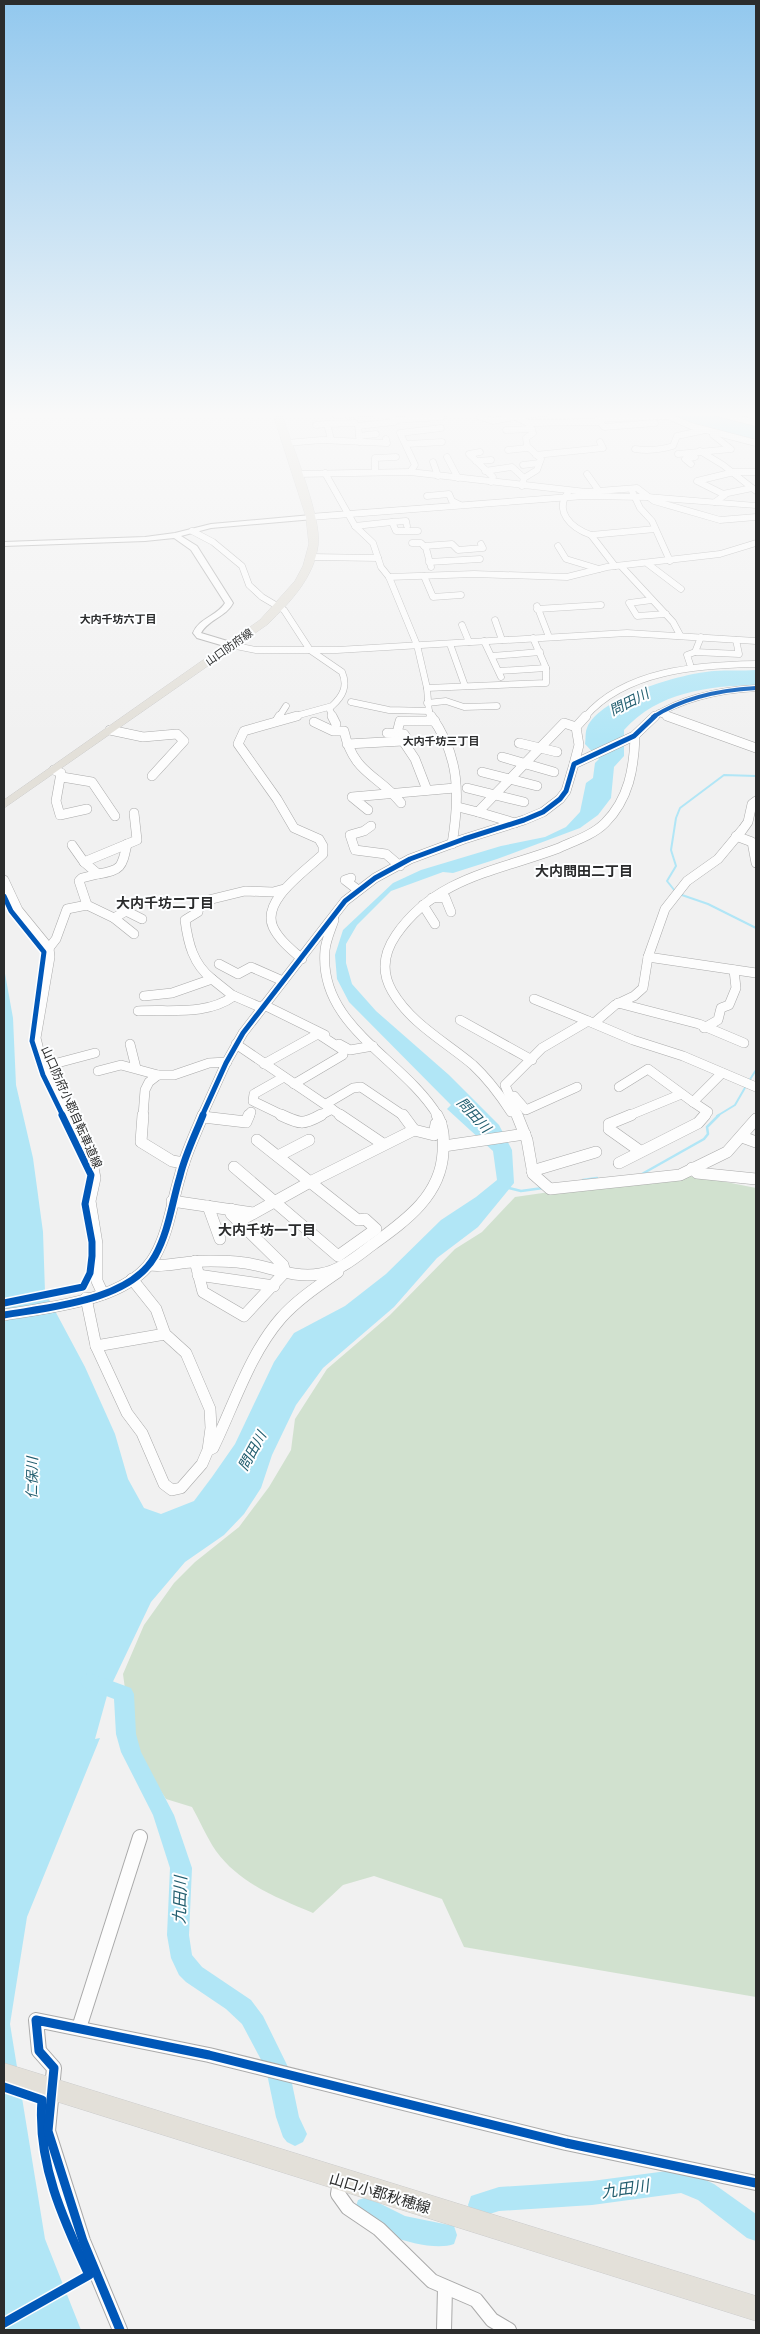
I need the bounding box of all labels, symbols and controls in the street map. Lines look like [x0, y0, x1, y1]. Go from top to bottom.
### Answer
district label: 大内千坊六丁目 [80, 612, 157, 626]
street label: 山口防府線 [202, 625, 256, 669]
water label: 問田川 [606, 684, 654, 720]
district label: 大内千坊三丁目 [403, 734, 480, 748]
district label: 大内問田二丁目 [535, 862, 633, 880]
district label: 大内千坊二丁目 [116, 894, 214, 912]
street label: 山口防府小郡自転車道線 [38, 1044, 106, 1170]
water label: 問田川 [453, 1094, 496, 1138]
district label: 大内千坊一丁目 [218, 1221, 316, 1239]
water label: 問田川 [234, 1427, 271, 1474]
water label: 仁保川 [23, 1455, 41, 1499]
water label: 九田川 [170, 1874, 190, 1924]
street label: 山口小郡秋穂線 [327, 2169, 433, 2217]
water label: 九田川 [600, 2176, 652, 2202]

